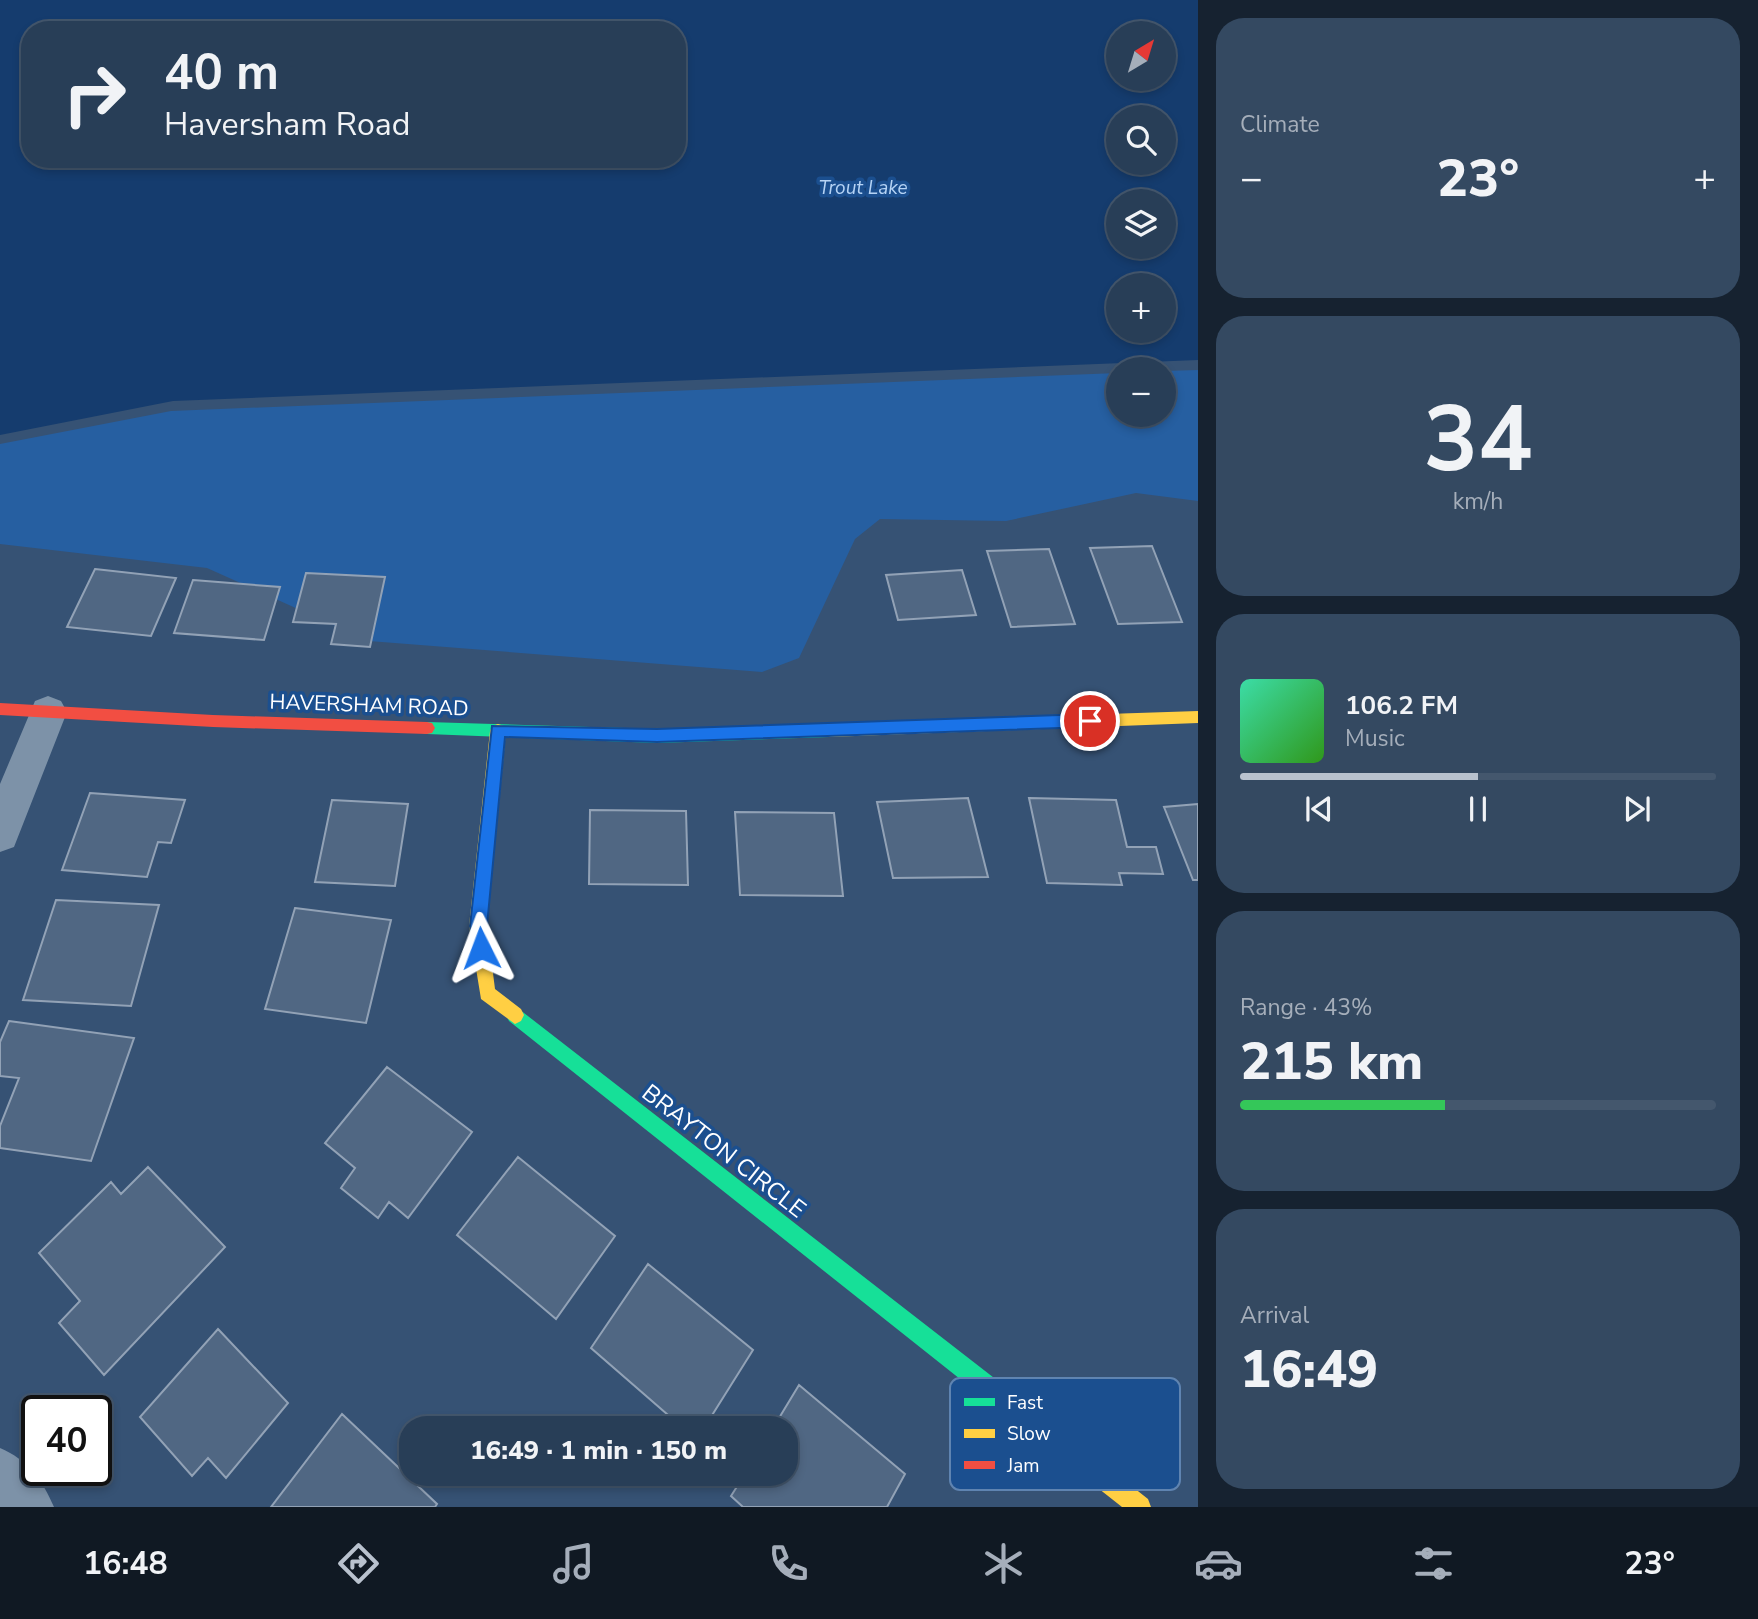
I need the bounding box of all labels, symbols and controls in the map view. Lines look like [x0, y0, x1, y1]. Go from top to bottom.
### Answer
north arrow [1106, 21, 1176, 91]
map controls [1106, 21, 1176, 427]
text: 40 m [164, 39, 279, 106]
icon: right [49, 49, 140, 140]
text: Haversham Road [164, 103, 410, 146]
button: search [1106, 105, 1176, 175]
text: Climate [1240, 109, 1320, 140]
text: 23° [1437, 143, 1519, 214]
text: − [1240, 153, 1263, 204]
text: + [1693, 153, 1716, 204]
water label: Trout Lake [818, 175, 908, 201]
button: layers [1106, 189, 1176, 259]
button: + [1106, 273, 1176, 343]
button: − [1106, 357, 1176, 427]
text: 34 [1423, 378, 1533, 502]
text: km/h [1453, 486, 1503, 517]
street label: HAVERSHAM ROAD [269, 688, 469, 722]
text: 106.2 FM [1345, 688, 1458, 723]
pin [1060, 691, 1120, 751]
icon: arrive [1071, 702, 1109, 740]
text: Music [1345, 723, 1405, 754]
icon: previous [1300, 790, 1338, 828]
icon: pause [1459, 790, 1497, 828]
icon: next [1618, 790, 1656, 828]
position arrow [444, 911, 518, 985]
text: Range · 43% [1240, 992, 1372, 1023]
text: 215 km [1240, 1026, 1423, 1097]
street label: BRAYTON CIRCLE [635, 1077, 813, 1225]
text: Arrival [1240, 1300, 1309, 1331]
text: 16:49 [1240, 1334, 1378, 1405]
legend [950, 1378, 1180, 1490]
text: Fast [1007, 1390, 1043, 1416]
speed limit sign: 40 [21, 1395, 112, 1486]
text: Slow [1007, 1421, 1051, 1447]
text: 16:49 · 1 min · 150 m [470, 1433, 727, 1468]
text: Jam [1006, 1453, 1040, 1479]
icon: directions [334, 1539, 383, 1588]
icon: music [549, 1539, 598, 1588]
icon: phone [764, 1539, 813, 1588]
icon: climate [979, 1539, 1028, 1588]
icon: car [1194, 1539, 1243, 1588]
icon: filters [1409, 1539, 1458, 1588]
text: 16:48 [83, 1542, 168, 1585]
text: 23° [1624, 1542, 1675, 1585]

